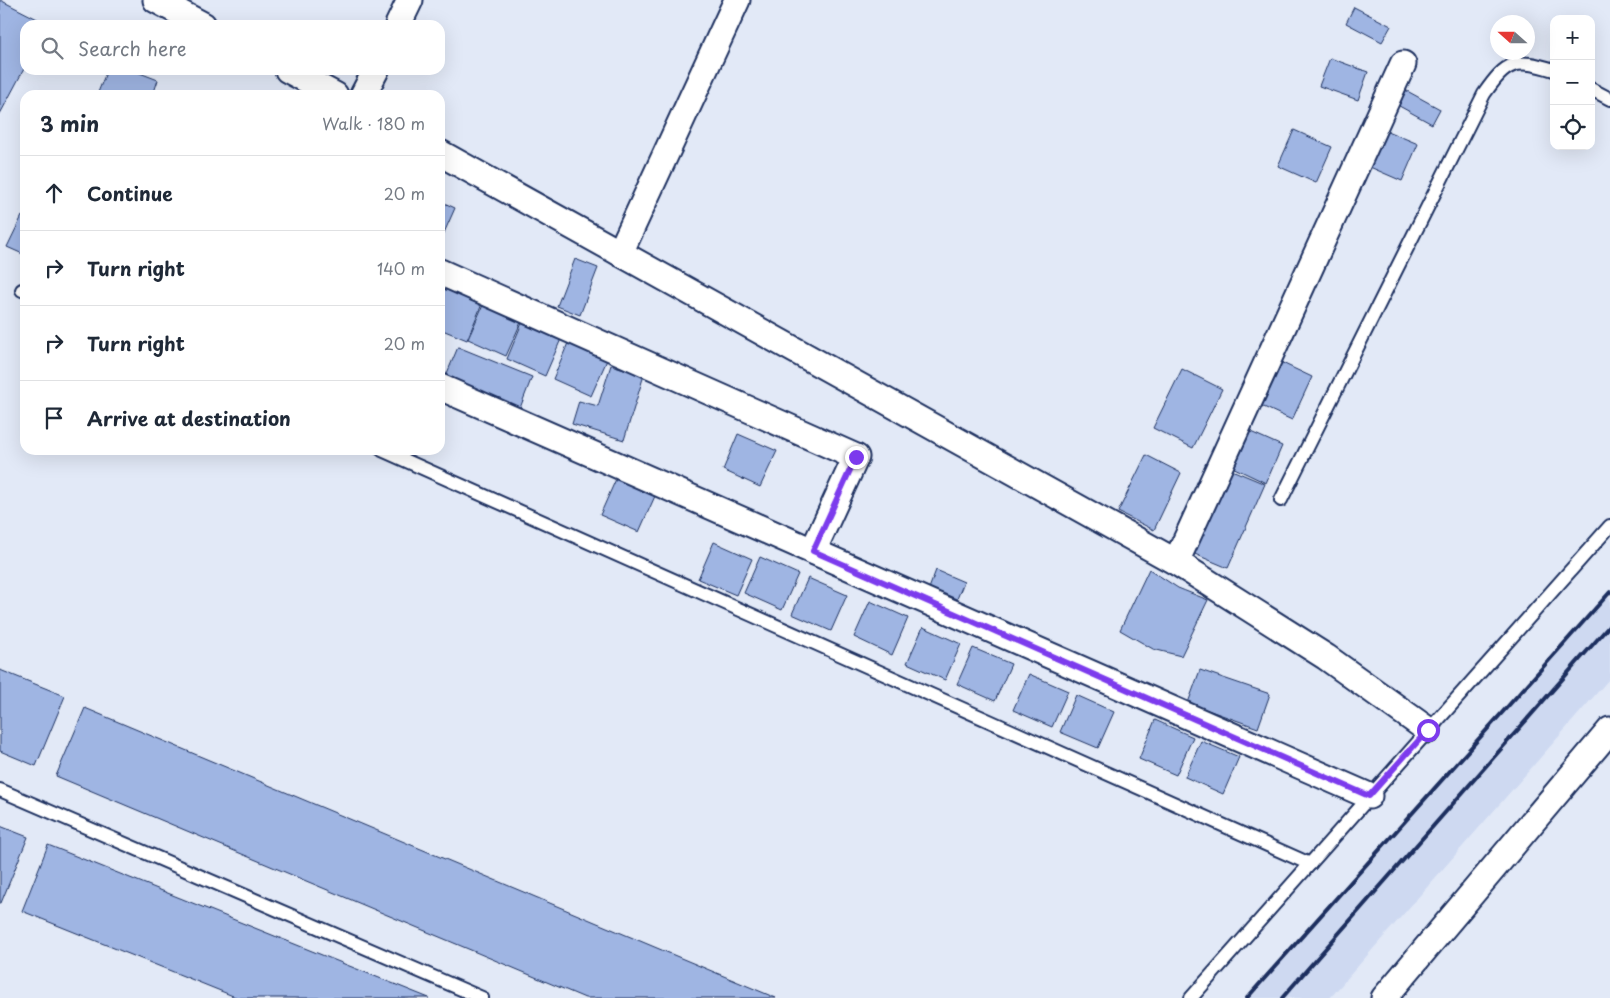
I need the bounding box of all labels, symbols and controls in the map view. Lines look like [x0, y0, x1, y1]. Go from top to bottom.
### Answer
north arrow [1490, 15, 1535, 60]
map controls [1550, 15, 1595, 150]
button: + [1550, 15, 1595, 60]
search box [20, 20, 445, 75]
icon: search [38, 34, 66, 62]
text: Search here [78, 34, 187, 62]
button: − [1550, 60, 1595, 105]
button: locate [1550, 105, 1595, 150]
text: 3 min [40, 107, 99, 139]
text: Walk · 180 m [322, 111, 425, 135]
icon: ahead [40, 179, 68, 207]
text: Continue [87, 179, 173, 207]
text: 20 m [384, 181, 425, 205]
icon: right [40, 254, 68, 282]
text: Turn right [87, 254, 185, 282]
text: 140 m [377, 256, 425, 280]
icon: right [40, 329, 68, 357]
text: Turn right [87, 329, 185, 357]
text: 20 m [384, 331, 425, 355]
icon: arrive [40, 404, 68, 432]
text: Arrive at destination [87, 404, 291, 432]
route end [845, 446, 868, 469]
route start [1417, 719, 1440, 742]

